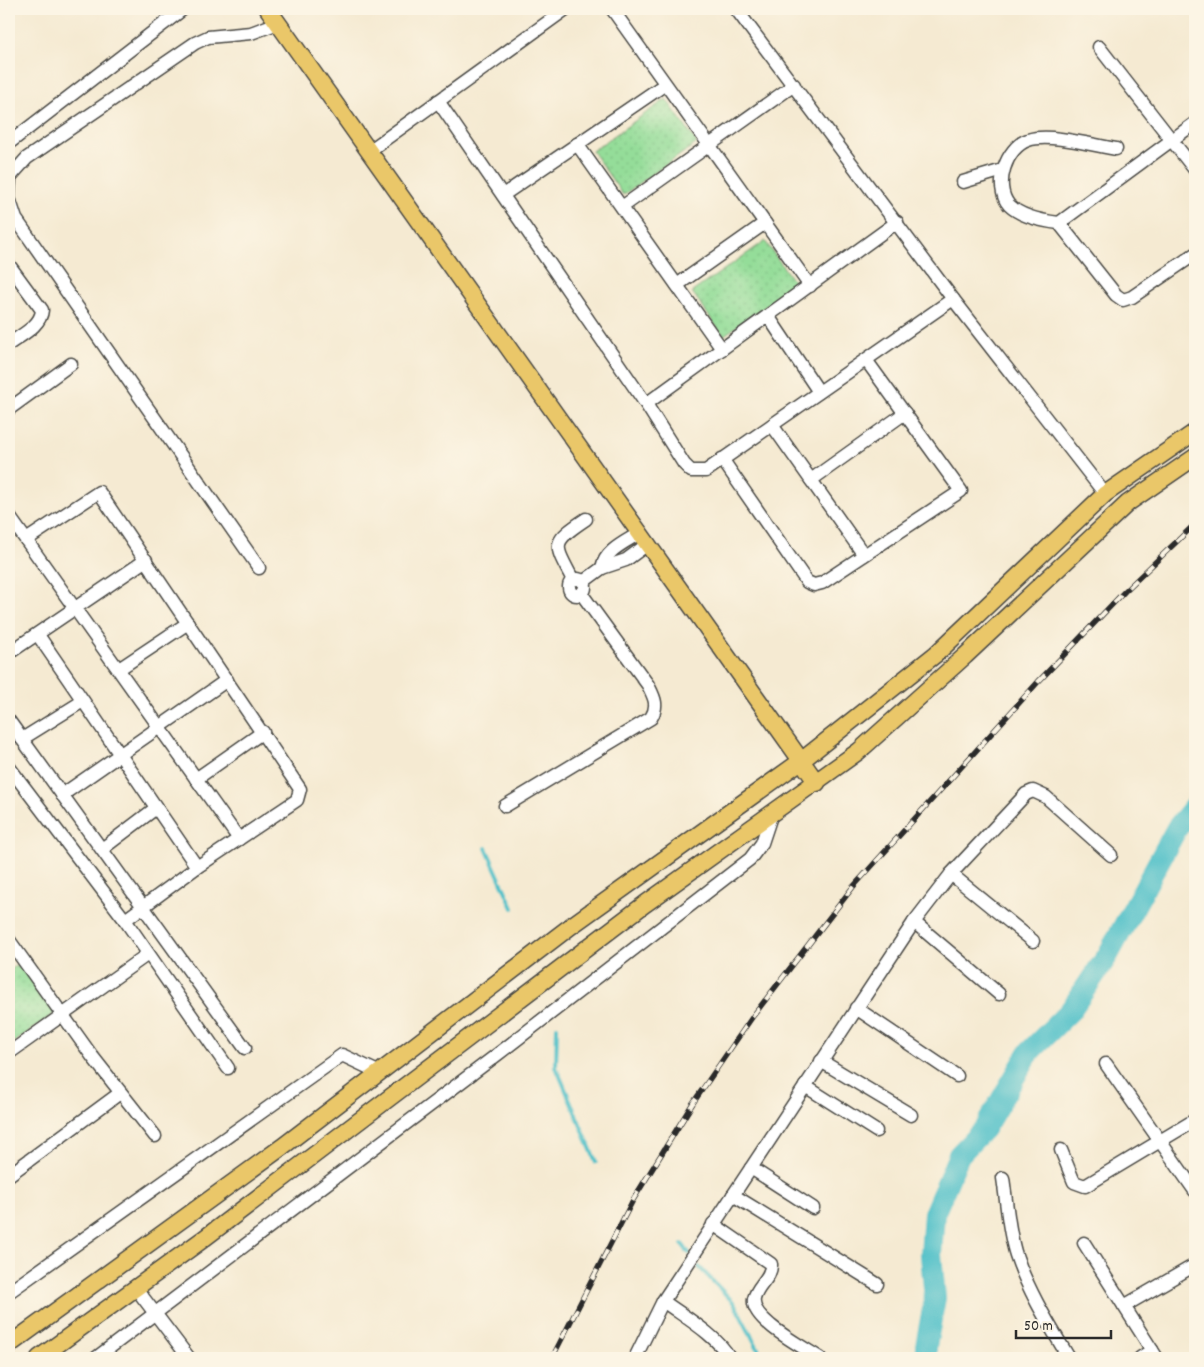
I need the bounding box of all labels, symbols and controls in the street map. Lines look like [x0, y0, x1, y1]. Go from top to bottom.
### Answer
scale bar [1016, 1307, 1112, 1339]
text: 50 m [1024, 1316, 1053, 1338]

